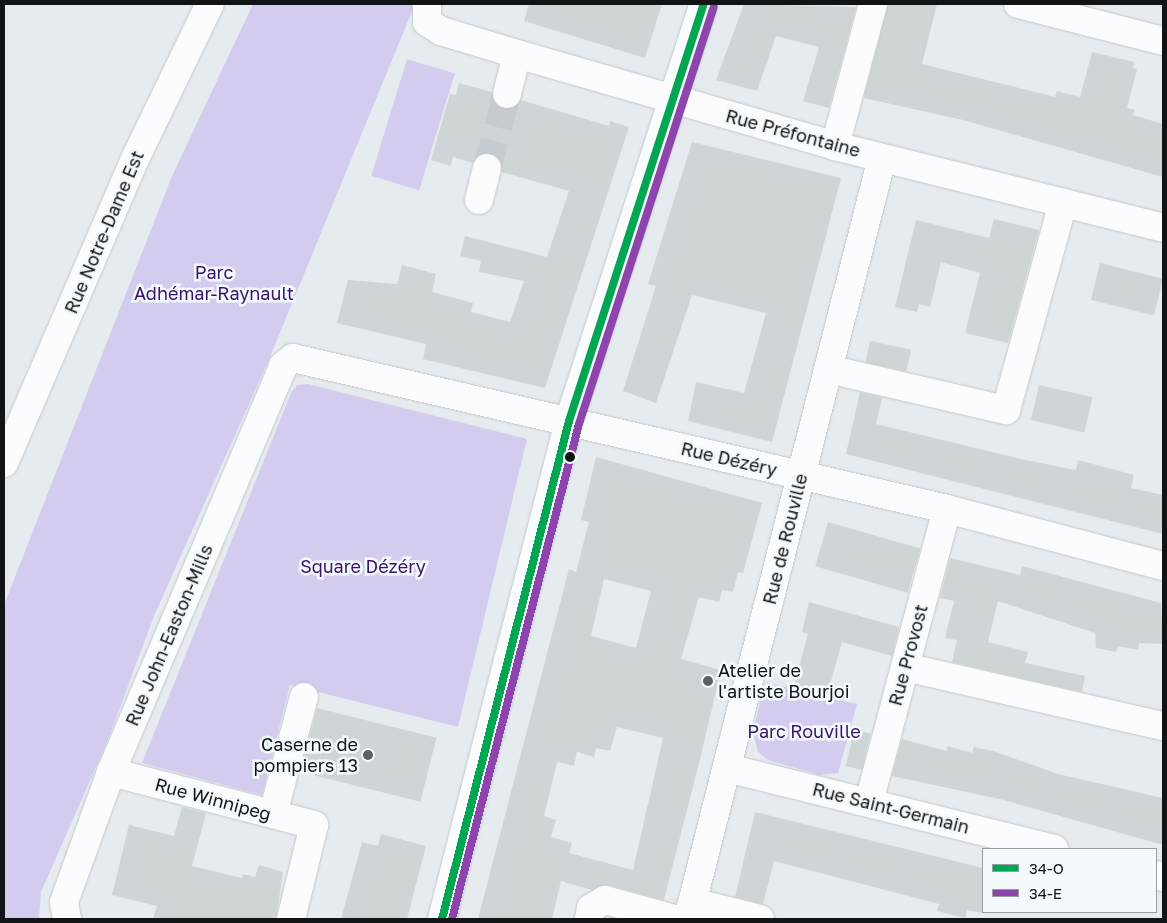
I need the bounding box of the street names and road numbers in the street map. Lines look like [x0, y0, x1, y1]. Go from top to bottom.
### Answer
street label: Rue Préfontaine [723, 105, 863, 161]
street label: Rue Notre-Dame Est [60, 147, 148, 317]
street label: Rue Dézéry [679, 437, 779, 481]
street label: Rue de Rouville [758, 471, 812, 607]
street label: Rue John-Easton-Mills [121, 541, 217, 729]
street label: Rue Provost [884, 602, 932, 708]
street label: Rue Winnipeg [153, 773, 273, 825]
street label: Rue Saint-Germain [810, 778, 972, 838]

